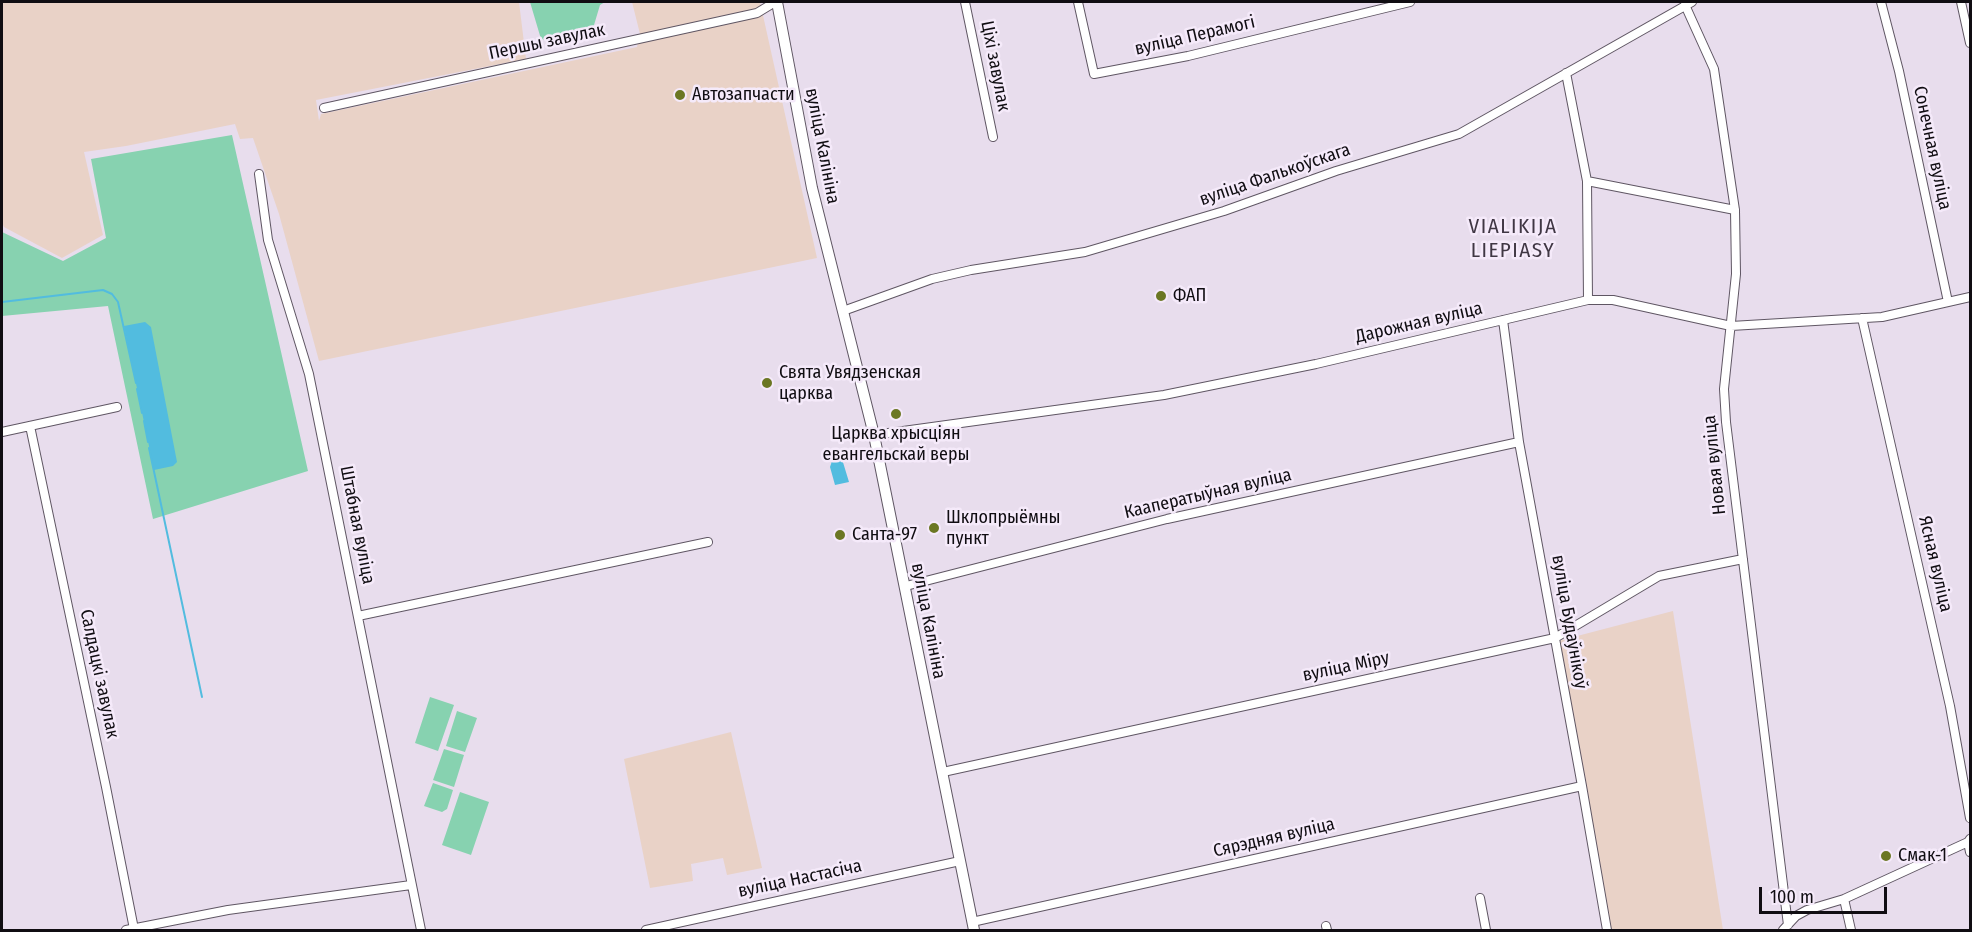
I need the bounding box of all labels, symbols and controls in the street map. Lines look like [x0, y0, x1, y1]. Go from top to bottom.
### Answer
street label: вуліца Перамогі [1133, 12, 1257, 60]
street label: Першы завулак [487, 19, 607, 65]
street label: Ціхі завулак [976, 19, 1014, 113]
place label: Автозапчасти [692, 84, 795, 106]
street label: Сонечная вуліца [1908, 84, 1956, 212]
street label: вуліца Калініна [800, 86, 844, 206]
marker: Автозапчасти [673, 88, 687, 102]
street label: вуліца Фалькоўскага [1197, 139, 1353, 211]
district label: VIALIKIJA LIEPIASY [1469, 214, 1557, 264]
place label: ФАП [1173, 285, 1206, 307]
marker: ФАП [1154, 289, 1168, 303]
street label: Дарожная вуліца [1353, 298, 1485, 348]
place label: Свята Увядзенская царква [779, 362, 921, 404]
marker: Свята Увядзенская царква [760, 376, 774, 390]
marker: Царква хрысціян евангельскай веры [889, 407, 903, 421]
street label: Новая вуліца [1699, 414, 1731, 516]
place label: Царква хрысціян евангельскай веры [822, 423, 970, 466]
street label: Штабная вуліца [335, 464, 379, 586]
street label: Кааператыўная вуліца [1122, 464, 1294, 524]
place label: Шклопрыёмны пункт [946, 507, 1060, 550]
street label: Ясная вуліца [1913, 514, 1957, 614]
marker: Шклопрыёмны пункт [927, 521, 941, 535]
place label: Санта-97 [852, 524, 917, 546]
marker: Санта-97 [833, 528, 847, 542]
street label: вуліца Будаўнікоў [1547, 553, 1591, 691]
street label: вуліца Калініна [906, 561, 950, 681]
street label: Салдацкі завулак [75, 607, 123, 741]
street label: вуліца Міру [1301, 647, 1391, 687]
street label: Сярэдняя вуліца [1211, 814, 1337, 862]
place label: Смак-1 [1898, 845, 1947, 867]
marker: Смак-1 [1879, 849, 1893, 863]
street label: вуліца Настасіча [736, 855, 864, 903]
scale bar [1762, 875, 1890, 913]
text: 100 m [1770, 886, 1814, 908]

